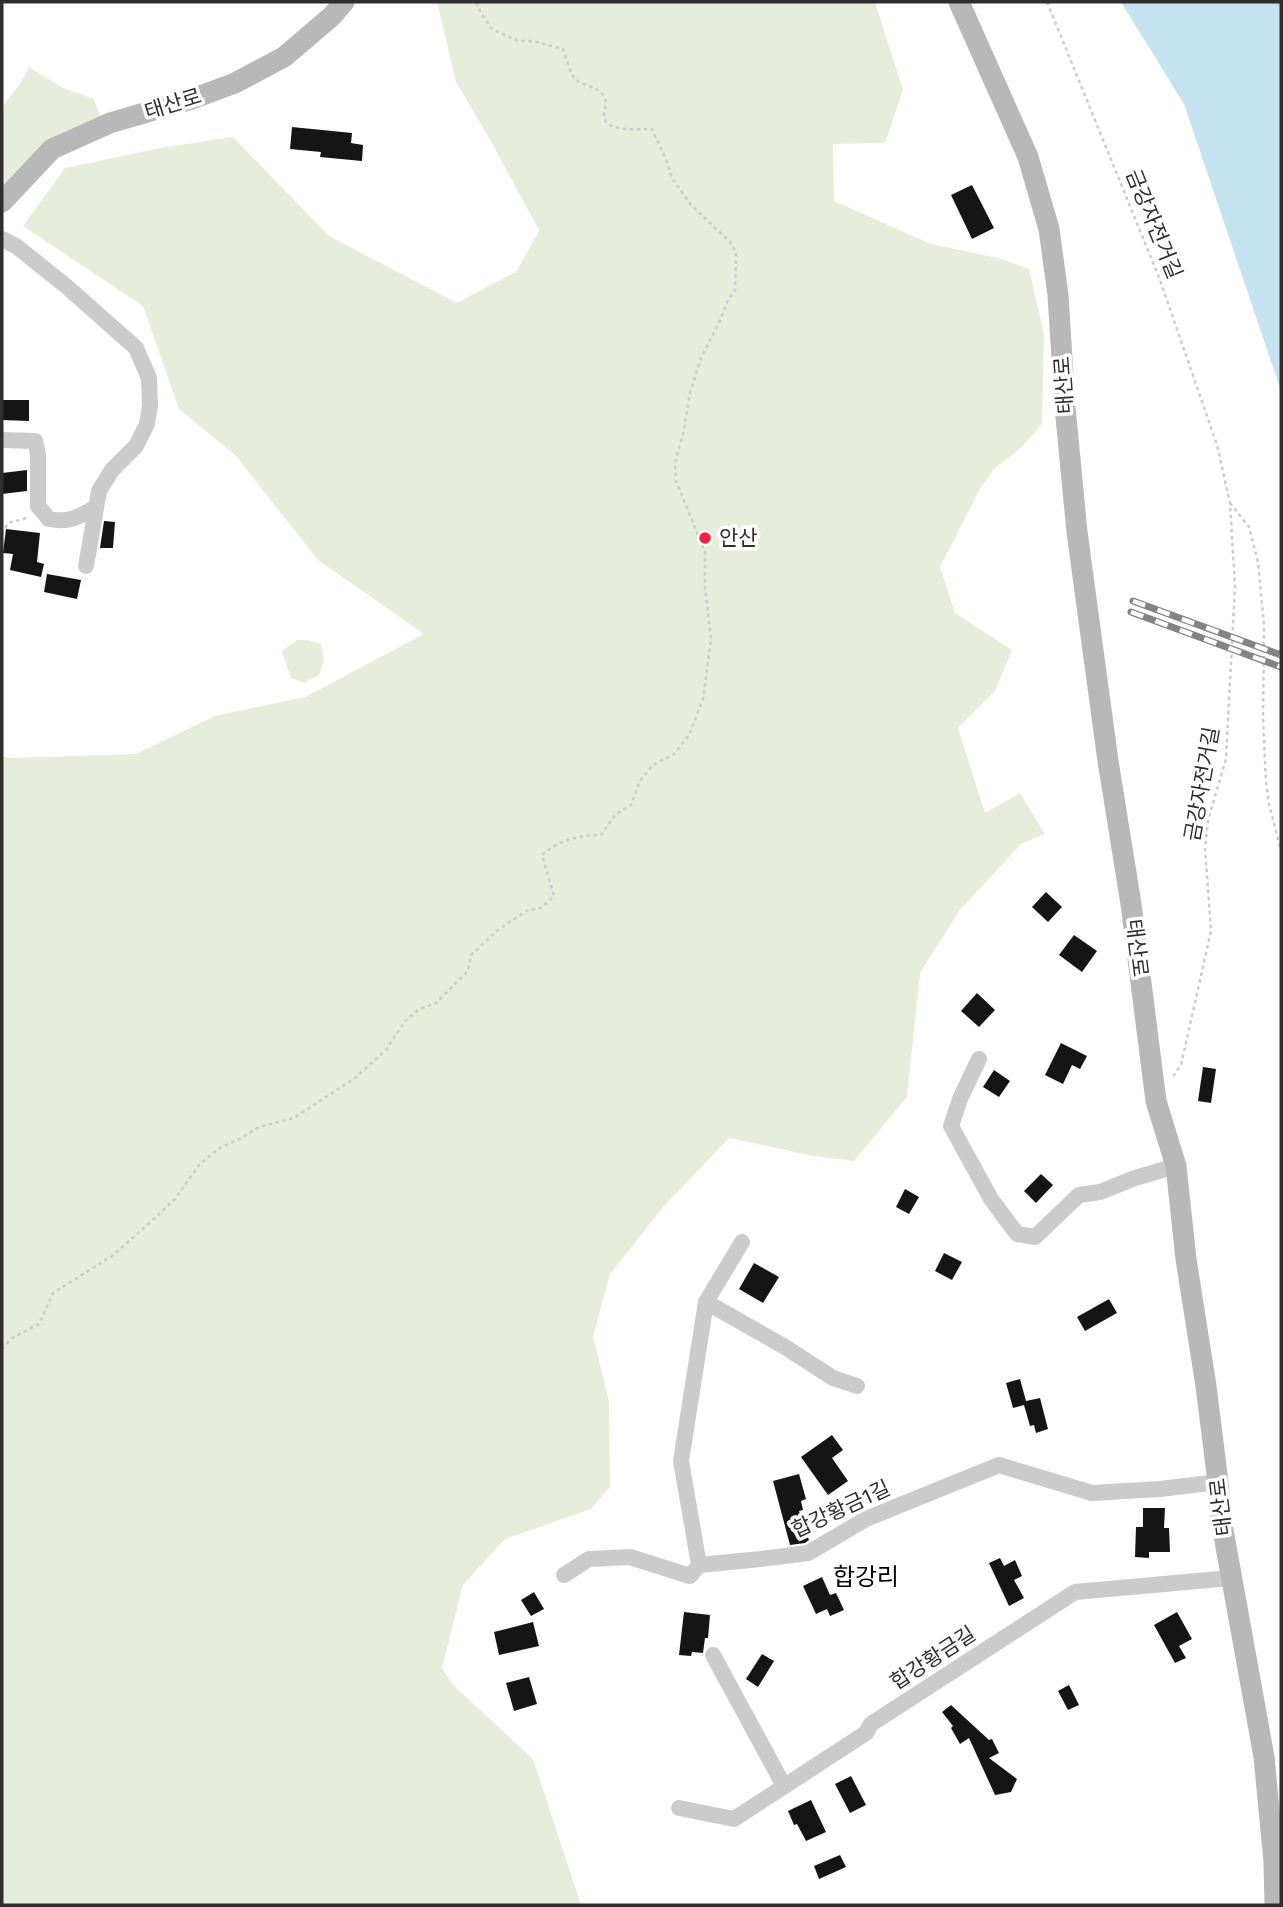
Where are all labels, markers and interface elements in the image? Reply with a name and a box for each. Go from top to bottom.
street label: 태산로 [141,83,205,125]
street label: 금강자전거길 [1120,165,1188,283]
street label: 태산로 [1049,355,1079,415]
place label: 안산 [719,525,758,551]
marker: 안산 [697,530,713,546]
street label: 금강자전거길 [1179,725,1225,843]
street label: 태산로 [1121,918,1153,978]
street label: 합강황금1길 [788,1475,894,1543]
street label: 태산로 [1205,1477,1237,1537]
district label: 합강리 [833,1563,899,1591]
street label: 합강황금길 [885,1621,981,1695]

